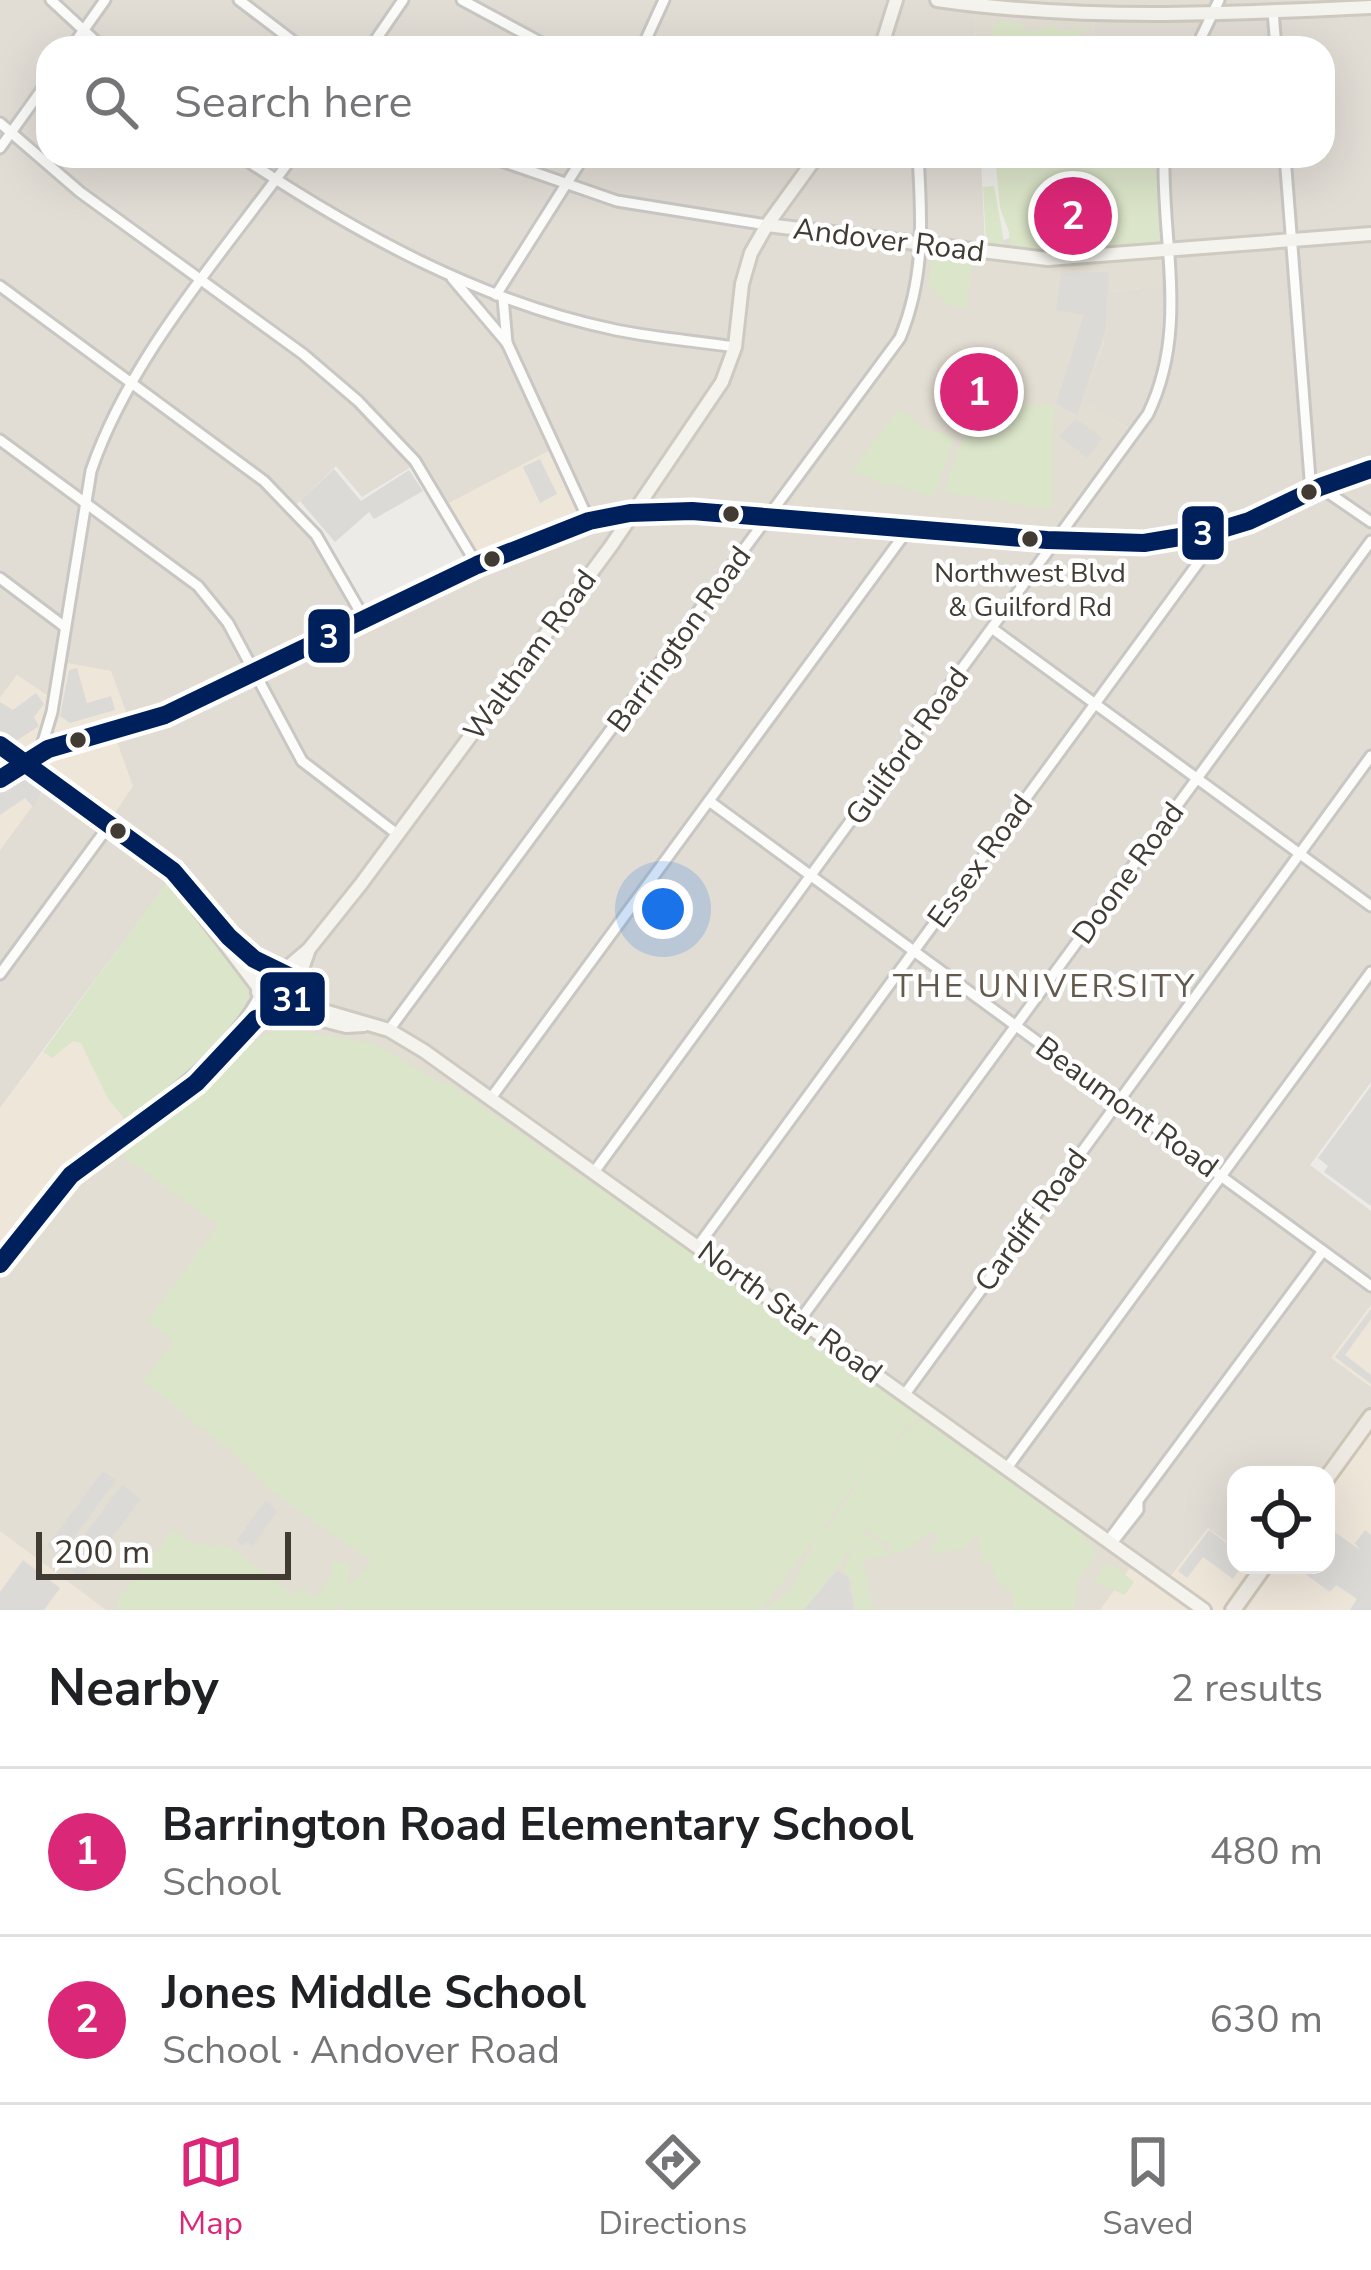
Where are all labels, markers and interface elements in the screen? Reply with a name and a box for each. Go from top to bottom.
search box [36,36,1335,168]
icon: search [78,69,144,135]
text: Search here [174,72,413,133]
pin: 2 [1034,171,1112,261]
street label: Andover Road [791,208,987,273]
pin: 1 [940,347,1018,437]
unlabelled marker [1298,481,1320,503]
unlabelled marker [720,503,742,525]
line badge: 3 [1180,504,1226,562]
text: 3 [1193,512,1213,557]
marker: Northwest Blvd & Guilford Rd [1019,528,1041,550]
street label: Barrington Road [598,538,761,741]
unlabelled marker [481,548,503,570]
place label: Northwest Blvd & Guilford Rd [934,555,1126,626]
street label: Waltham Road [454,561,606,749]
line badge: 3 [306,607,352,665]
text: 3 [319,615,339,660]
street label: Guilford Road [836,659,979,834]
unlabelled marker [67,729,89,751]
street label: Essex Road [918,786,1043,936]
street label: Doone Road [1063,794,1194,953]
unlabelled marker [107,820,129,842]
your location [633,879,693,939]
district label: THE UNIVERSITY [893,964,1197,1009]
line badge: 31 [258,970,327,1028]
text: 31 [272,978,312,1023]
street label: Beaumont Road [1027,1027,1226,1188]
street label: Cardiff Road [966,1140,1097,1300]
street label: North Star Road [689,1232,890,1393]
map controls [1227,1466,1335,1574]
button: locate [1227,1466,1335,1574]
scale bar [36,1526,291,1579]
text: 200 m [54,1530,150,1575]
text: Nearby [48,1653,219,1723]
text: 2 results [1171,1662,1323,1715]
text: Barrington Road Elementary School [162,1795,914,1856]
text: 1 [75,1825,99,1878]
text: 480 m [1209,1825,1323,1878]
text: School [162,1856,281,1909]
text: Jones Middle School [162,1963,586,2024]
text: 2 [75,1993,99,2046]
text: 630 m [1209,1993,1323,2046]
text: School · Andover Road [162,2024,560,2077]
tab: Map [178,2129,244,2246]
tab: Directions [599,2129,747,2246]
tab: Saved [1102,2129,1193,2246]

